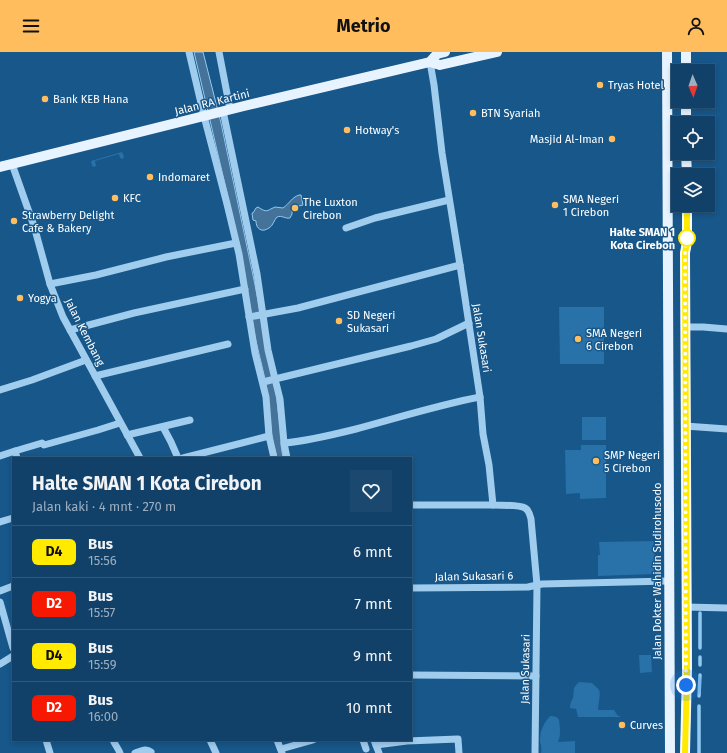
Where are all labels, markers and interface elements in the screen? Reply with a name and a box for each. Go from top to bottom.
icon: menu [20,15,42,37]
text: Metrio [337,15,390,37]
icon: person [685,15,707,37]
north arrow [671,64,715,108]
map controls [671,64,715,212]
place label: Tryas Hotel [608,79,664,92]
marker: Tryas Hotel [595,80,605,90]
street label: Jalan RA Kartini [173,87,251,118]
place label: Bank KEB Hana [53,93,129,106]
marker: Bank KEB Hana [40,94,50,104]
place label: BTN Syariah [481,107,540,120]
marker: BTN Syariah [468,108,478,118]
button: locate [671,116,715,160]
place label: Hotway's [355,124,399,137]
marker: Hotway's [342,125,352,135]
place label: Masjid Al-Iman [530,133,604,146]
marker: Masjid Al-Iman [607,134,617,144]
button: layers [671,168,715,212]
place label: Indomaret [158,171,210,184]
marker: Indomaret [145,172,155,182]
place label: KFC [123,192,141,205]
marker: KFC [110,193,120,203]
place label: SMA Negeri 1 Cirebon [563,193,619,219]
place label: The Luxton Cirebon [303,196,358,222]
marker: SMA Negeri 1 Cirebon [550,200,560,210]
marker: The Luxton Cirebon [290,203,300,213]
place label: Strawberry Delight Cafe & Bakery [22,209,115,235]
marker: Strawberry Delight Cafe & Bakery [9,216,19,226]
place label: Halte SMAN 1 Kota Cirebon [609,226,675,252]
marker: Halte SMAN 1 Kota Cirebon [678,229,696,247]
place label: Yogya [28,292,57,305]
marker: Yogya [15,293,25,303]
street label: Jalan Kembang [62,296,107,368]
street label: Jalan Sukasari [470,303,493,374]
place label: SD Negeri Sukasari [347,309,395,335]
marker: SD Negeri Sukasari [334,316,344,326]
place label: SMA Negeri 6 Cirebon [586,327,642,353]
marker: SMA Negeri 6 Cirebon [573,334,583,344]
place label: SMP Negeri 5 Cirebon [604,449,660,475]
marker: SMP Negeri 5 Cirebon [591,456,601,466]
button: heart [350,470,392,512]
text: Halte SMAN 1 Kota Cirebon [32,472,262,495]
street label: Jalan Dokter Wahidin Sudirohusodo [651,483,664,660]
text: Jalan kaki · 4 mnt · 270 m [32,499,176,514]
text: Bus [88,535,113,553]
text: D4 [45,543,63,560]
text: 6 mnt [353,543,392,561]
text: 15:56 [88,553,117,568]
street label: Jalan Sukasari 6 [435,569,514,584]
text: Bus [88,587,113,605]
text: D2 [46,595,62,612]
text: 7 mnt [354,595,392,613]
text: 15:57 [88,605,115,620]
street label: Jalan Sukasari [518,634,533,704]
text: Bus [88,639,113,657]
text: D4 [45,647,63,664]
text: 9 mnt [353,647,392,665]
text: 15:59 [88,657,116,672]
your location [676,675,696,695]
text: Bus [88,691,113,709]
text: D2 [46,699,62,716]
text: 10 mnt [346,699,392,717]
text: 16:00 [88,709,118,724]
place label: Curves [630,719,663,732]
marker: Curves [617,720,627,730]

